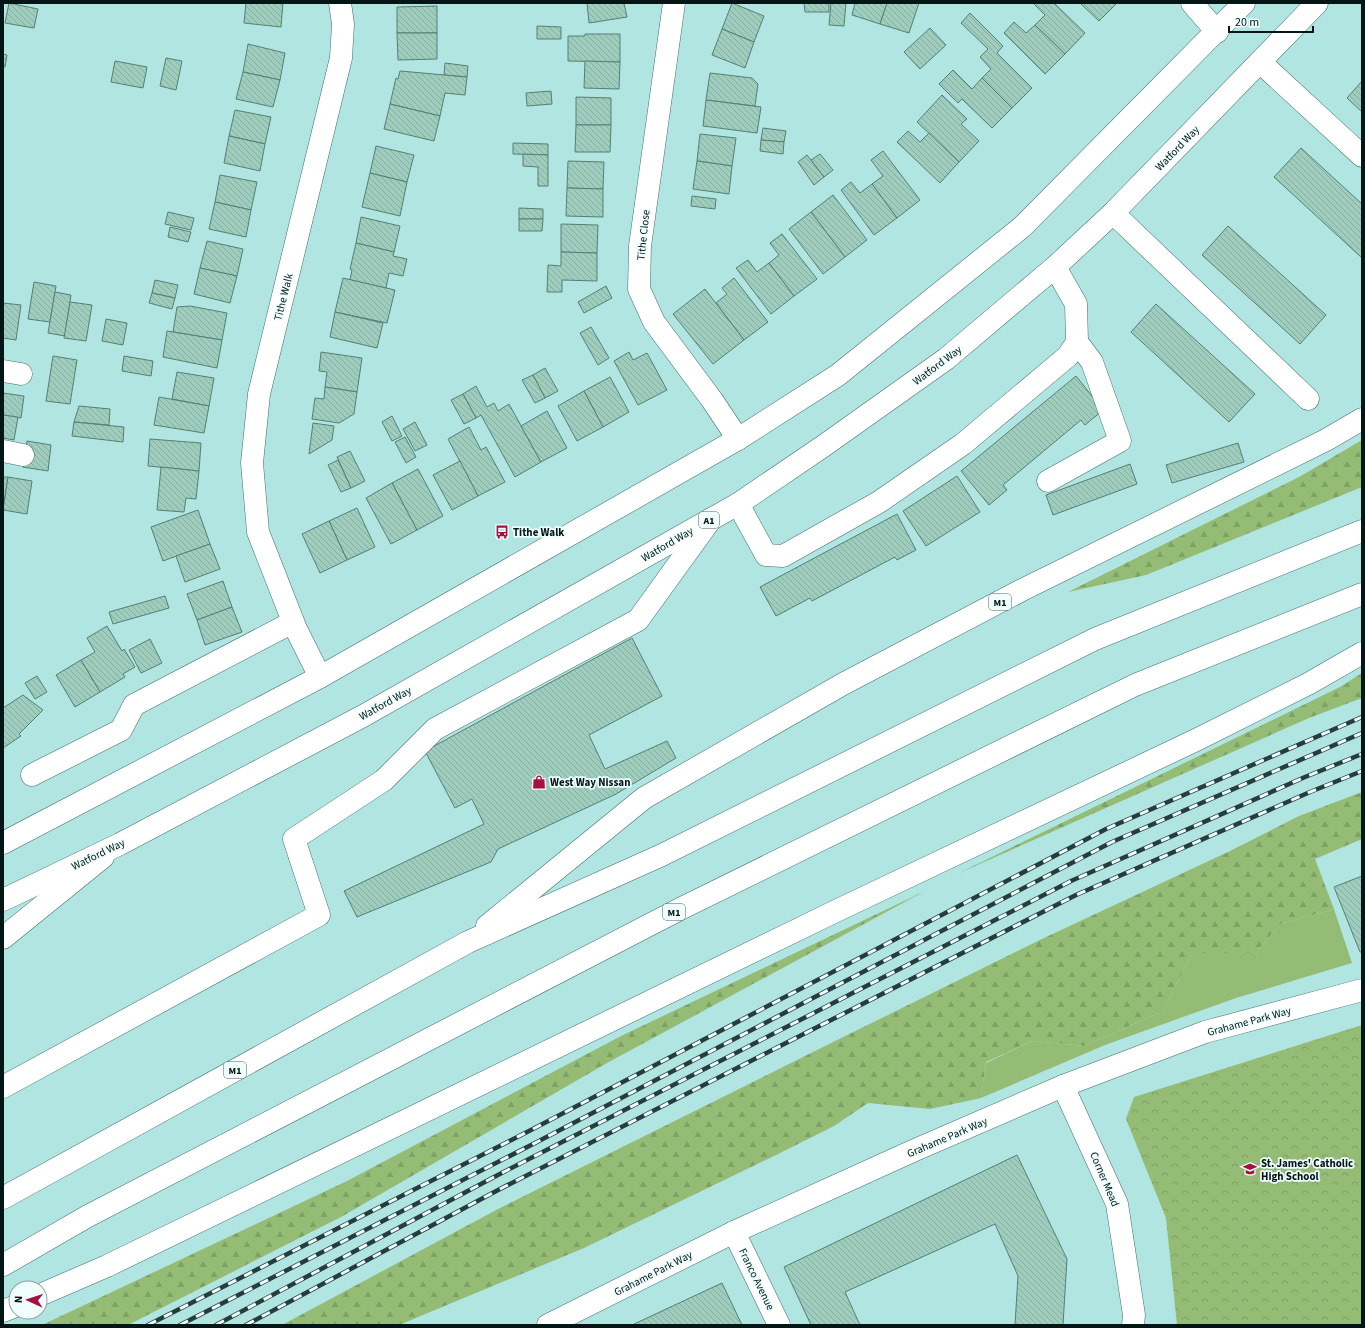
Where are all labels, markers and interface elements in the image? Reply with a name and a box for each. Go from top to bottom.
scale bar [1229,8,1313,34]
text: 20 m [1235,14,1259,31]
street label: Watford Way [1152,122,1203,174]
street label: Tithe Close [633,208,654,261]
street label: Tithe Walk [270,271,297,322]
street label: Watford Way [910,342,965,389]
road number: A1 [699,512,719,528]
bus stop icon: Tithe Walk [494,524,510,540]
street label: Watford Way [639,524,696,565]
place label: Tithe Walk [513,525,564,540]
road number: M1 [989,594,1011,610]
street label: Watford Way [356,683,414,724]
shop icon: West Way Nissan [531,774,547,790]
place label: West Way Nissan [550,775,630,790]
street label: Watford Way [69,835,127,874]
road number: M1 [663,904,685,920]
street label: Grahame Park Way [1206,1003,1293,1040]
road number: M1 [224,1062,246,1078]
street label: Grahame Park Way [905,1114,990,1161]
street label: Corner Mead [1086,1149,1123,1209]
place label: St. James' Catholic High School [1261,1156,1353,1184]
school or university icon: St. James' Catholic High School [1242,1161,1258,1177]
street label: Franco Avenue [735,1246,778,1313]
street label: Grahame Park Way [611,1247,695,1300]
north arrow [8,1280,48,1320]
text: N [11,1295,26,1304]

